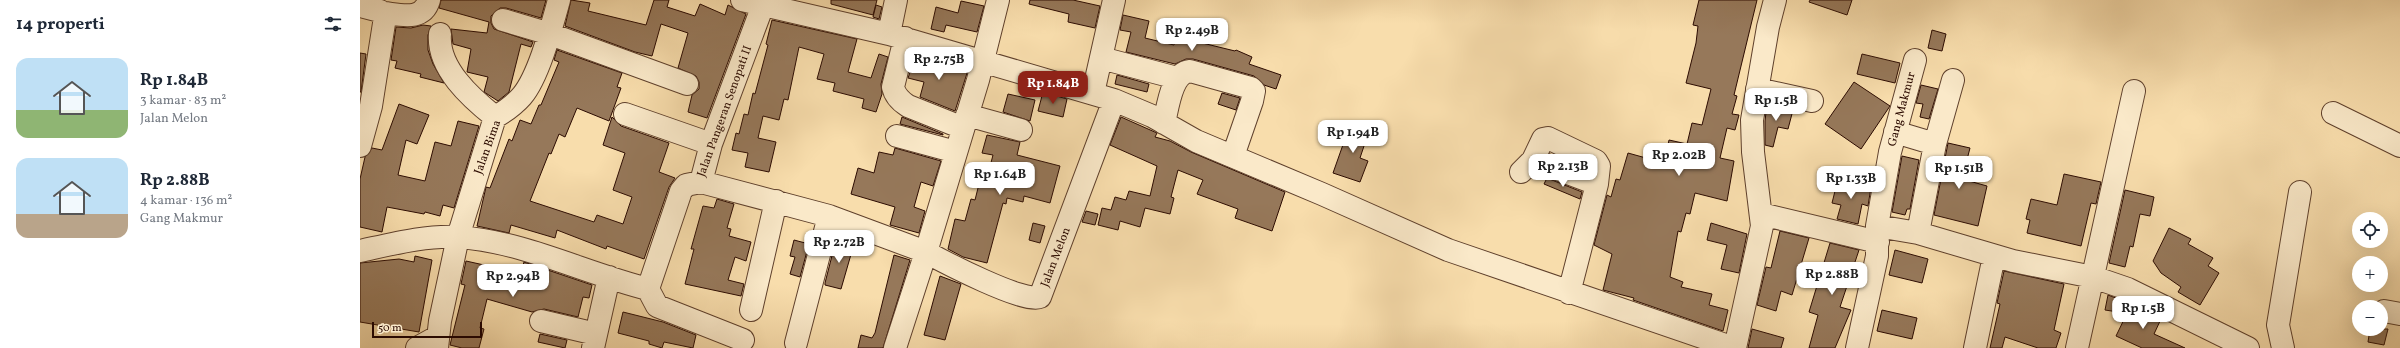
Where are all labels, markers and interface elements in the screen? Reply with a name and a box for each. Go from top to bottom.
text: 14 properti [16,13,105,36]
icon: filters [322,13,344,35]
pin: Rp 2.49B [1151,18,1233,52]
text: Rp 2.49B [1165,22,1219,40]
street label: Jalan Pangeran Senopati II [694,43,756,179]
pin: Rp 2.75B [898,47,980,81]
text: Rp 2.75B [913,51,965,69]
text: Rp 1.84B [140,69,208,92]
street label: Gang Makmur [1884,70,1920,148]
pin: Rp 1.84B [1012,71,1094,105]
icon: home [48,74,96,122]
text: Rp 1.84B [1027,75,1079,93]
pin: Rp 1.5B [1739,88,1813,122]
text: 3 kamar · 83 m² [140,92,226,110]
text: Rp 1.5B [1754,92,1798,110]
text: Jalan Melon [140,110,208,128]
street label: Jalan Bima [471,118,505,177]
pin: Rp 1.94B [1312,120,1394,154]
text: Rp 1.94B [1327,124,1379,142]
pin: Rp 2.02B [1638,143,1720,177]
text: Rp 2.02B [1652,147,1706,165]
pin: Rp 2.13B [1522,154,1604,188]
pin: Rp 1.51B [1918,156,2000,190]
text: Rp 2.13B [1538,158,1588,176]
text: Rp 1.51B [1935,160,1983,178]
pin: Rp 1.64B [959,162,1041,196]
text: Rp 1.64B [974,166,1026,184]
pin: Rp 1.33B [1810,166,1892,200]
text: Rp 2.88B [140,169,210,192]
text: Rp 1.33B [1826,170,1876,188]
icon: home [48,174,96,222]
text: 4 kamar · 136 m² [140,192,232,210]
text: Gang Makmur [140,210,223,228]
map controls [2352,212,2388,336]
button: locate [2352,212,2388,248]
street label: Jalan Melon [1037,225,1075,290]
pin: Rp 2.72B [798,230,880,264]
text: Rp 2.72B [813,234,865,252]
button: + [2352,256,2388,292]
pin: Rp 2.88B [1791,262,1873,296]
pin: Rp 2.94B [472,264,554,298]
text: Rp 2.88B [1805,266,1859,284]
text: Rp 2.94B [486,268,540,286]
pin: Rp 1.5B [2106,296,2180,330]
text: Rp 1.5B [2121,300,2165,318]
button: − [2352,300,2388,336]
scale bar [372,320,482,339]
text: 50 m [378,321,402,336]

